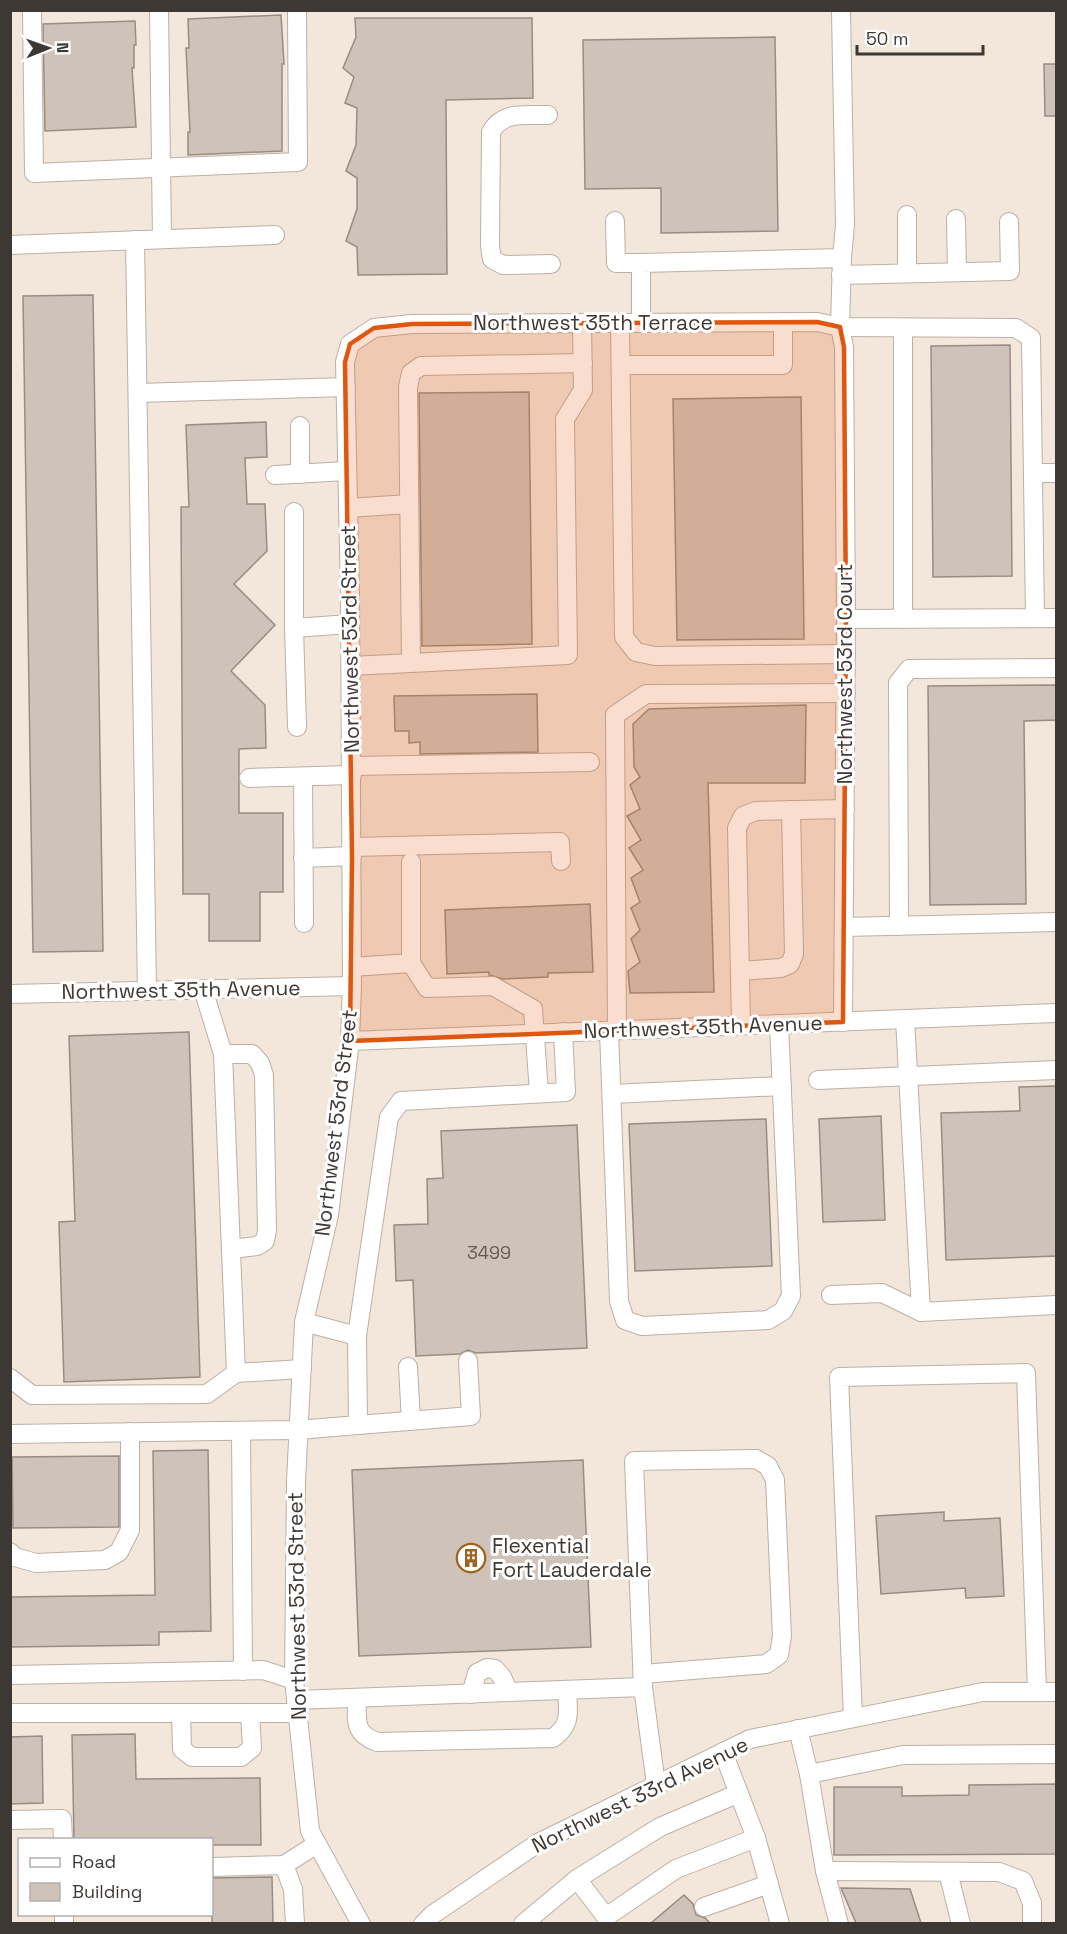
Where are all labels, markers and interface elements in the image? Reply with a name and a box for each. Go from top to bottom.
north arrow [18,18,78,78]
scale bar [857,18,983,56]
text: 50 m [866,27,908,50]
text: N [52,42,73,53]
street label: Northwest 35th Terrace [473,309,713,336]
street label: Northwest 53rd Street [334,525,365,753]
street label: Northwest 53rd Court [831,564,858,784]
street label: Northwest 35th Avenue [61,974,301,1005]
street label: Northwest 53rd Street [308,1008,363,1238]
street label: Northwest 35th Avenue [583,1009,823,1044]
house number: 3499 [467,1241,511,1264]
street label: Northwest 53rd Street [281,1492,312,1720]
place label: Flexential Fort Lauderdale [492,1532,652,1583]
building icon: Flexential Fort Lauderdale [455,1542,487,1574]
street label: Northwest 33rd Avenue [527,1730,753,1859]
legend [18,1838,213,1916]
text: Road [72,1850,116,1873]
text: Building [72,1880,142,1903]

